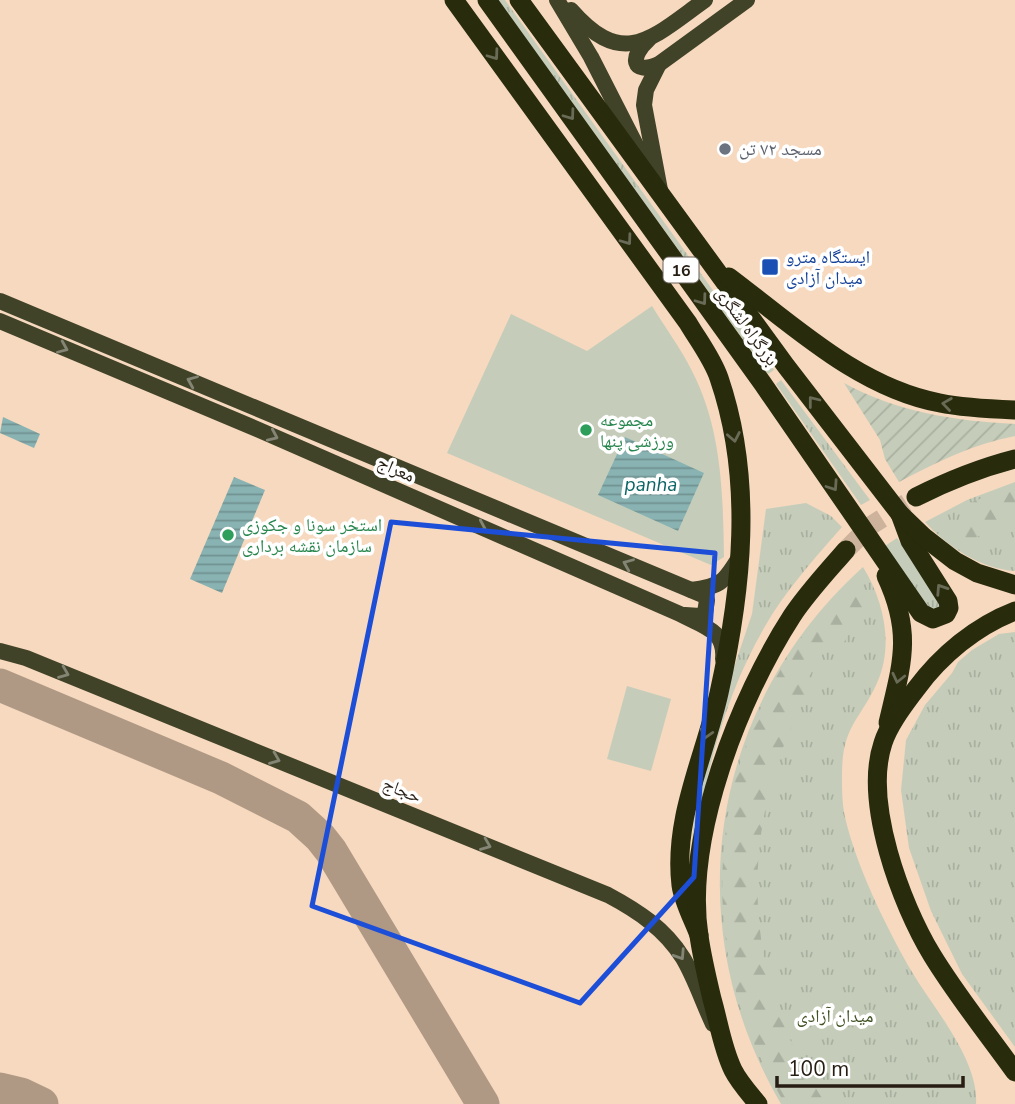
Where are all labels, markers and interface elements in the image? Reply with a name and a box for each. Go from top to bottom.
one-way arrow [486,47,498,60]
one-way arrow [561,107,574,120]
place label: مسجد ۷۲ تن [739,137,822,161]
marker: مسجد ۷۲ تن [717,141,733,157]
one-way arrow [619,232,631,245]
place label: ایستگاه مترو میدان آزادی [786,245,870,290]
marker: ایستگاه مترو میدان آزادی [760,257,780,277]
road number: 16 [664,258,698,282]
street label: بزرگراه لشگری [710,281,784,371]
one-way arrow [694,292,707,305]
one-way arrow [56,340,68,354]
one-way arrow [187,375,200,389]
one-way arrow [809,397,822,409]
one-way arrow [941,397,953,412]
place label: مجموعه ورزشی پنها [600,408,674,453]
marker: مجموعه ورزشی پنها [578,422,594,438]
one-way arrow [265,428,278,442]
one-way arrow [725,431,740,443]
street label: معراج [373,450,419,488]
water label: panha [625,472,677,498]
one-way arrow [824,479,837,492]
place label: استخر سونا و جکوزی سازمان نقشه برداری [242,513,382,558]
one-way arrow [474,519,486,533]
marker: استخر سونا و جکوزی سازمان نقشه برداری [220,527,236,543]
one-way arrow [623,558,635,572]
one-way arrow [936,584,949,597]
one-way arrow [58,665,70,679]
one-way arrow [892,672,907,684]
one-way arrow [700,728,715,740]
one-way arrow [268,751,280,765]
street label: حجاج [379,771,425,809]
one-way arrow [479,837,491,851]
one-way arrow [671,948,684,961]
park label: میدان آزادی [797,1004,873,1028]
scale bar [777,1044,962,1088]
text: 100 m [788,1055,849,1083]

